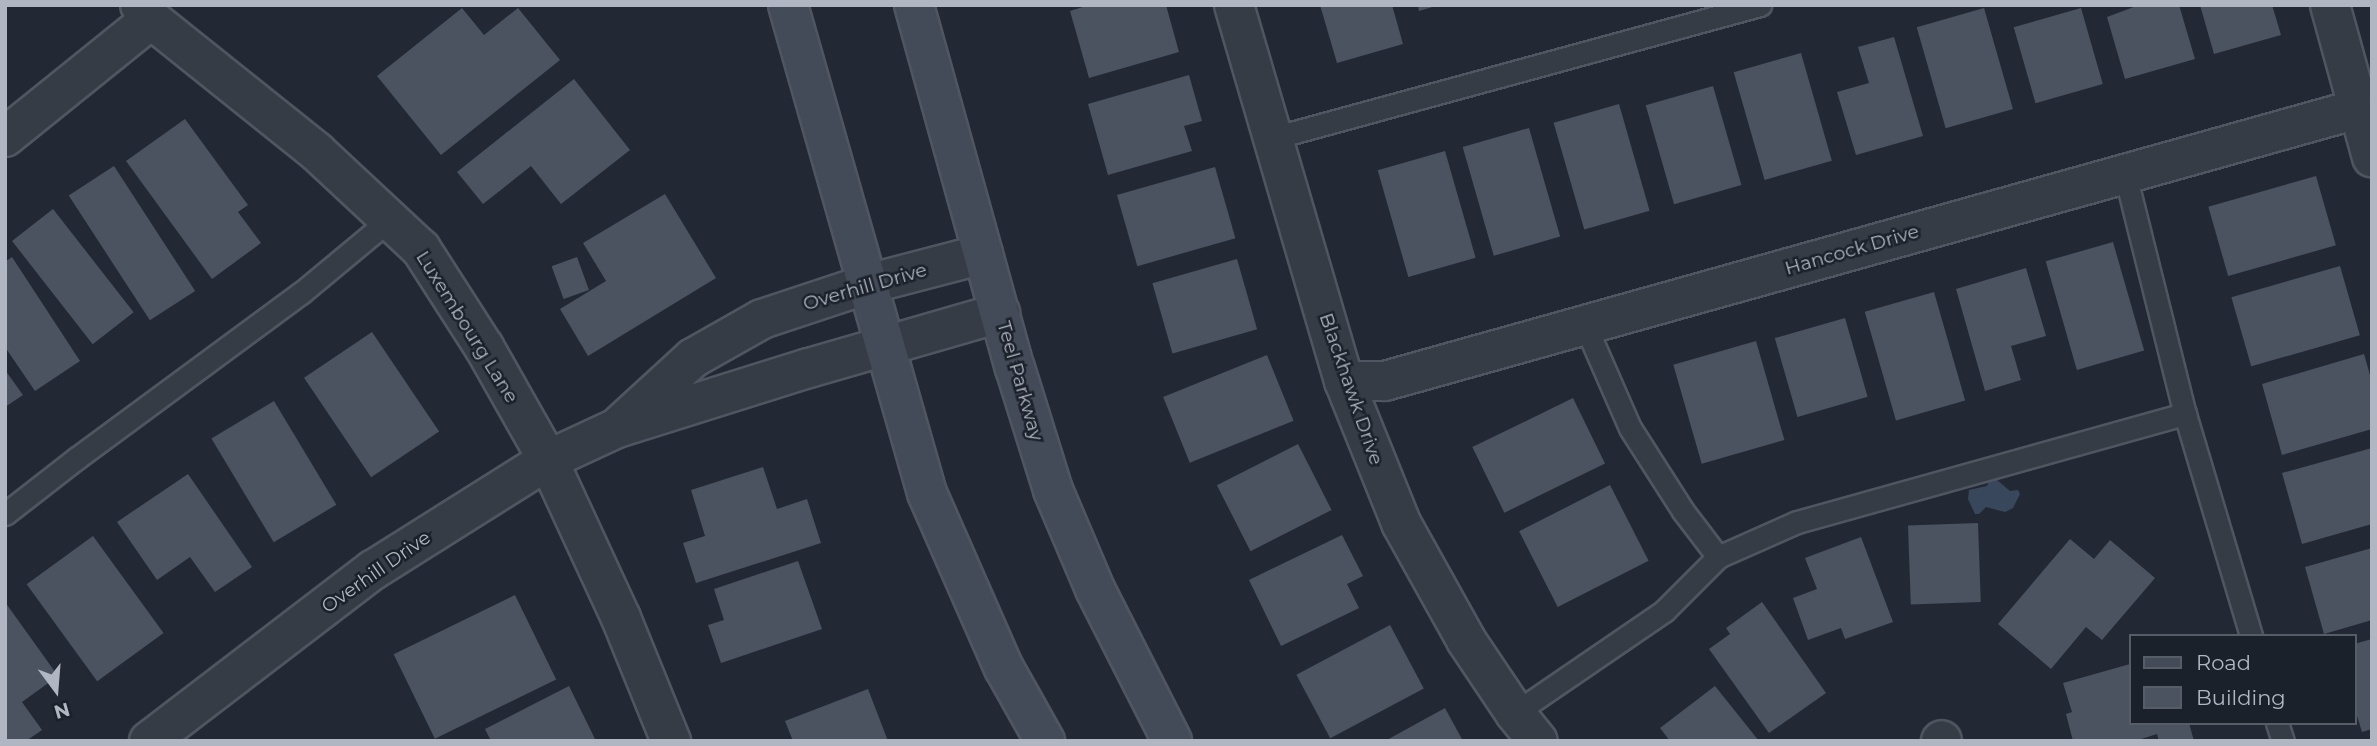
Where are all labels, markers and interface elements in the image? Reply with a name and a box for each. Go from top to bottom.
street label: Hancock Drive [1782,220,1922,280]
street label: Luxembourg Lane [411,247,523,407]
street label: Overhill Drive [800,258,930,316]
street label: Blackhawk Drive [1314,310,1388,468]
street label: Teel Parkway [992,319,1048,443]
street label: Overhill Drive [317,526,435,618]
legend [2128,634,2356,725]
text: Road [2196,650,2251,675]
north arrow [21,655,91,725]
text: Building [2196,685,2286,710]
text: N [51,697,72,724]

